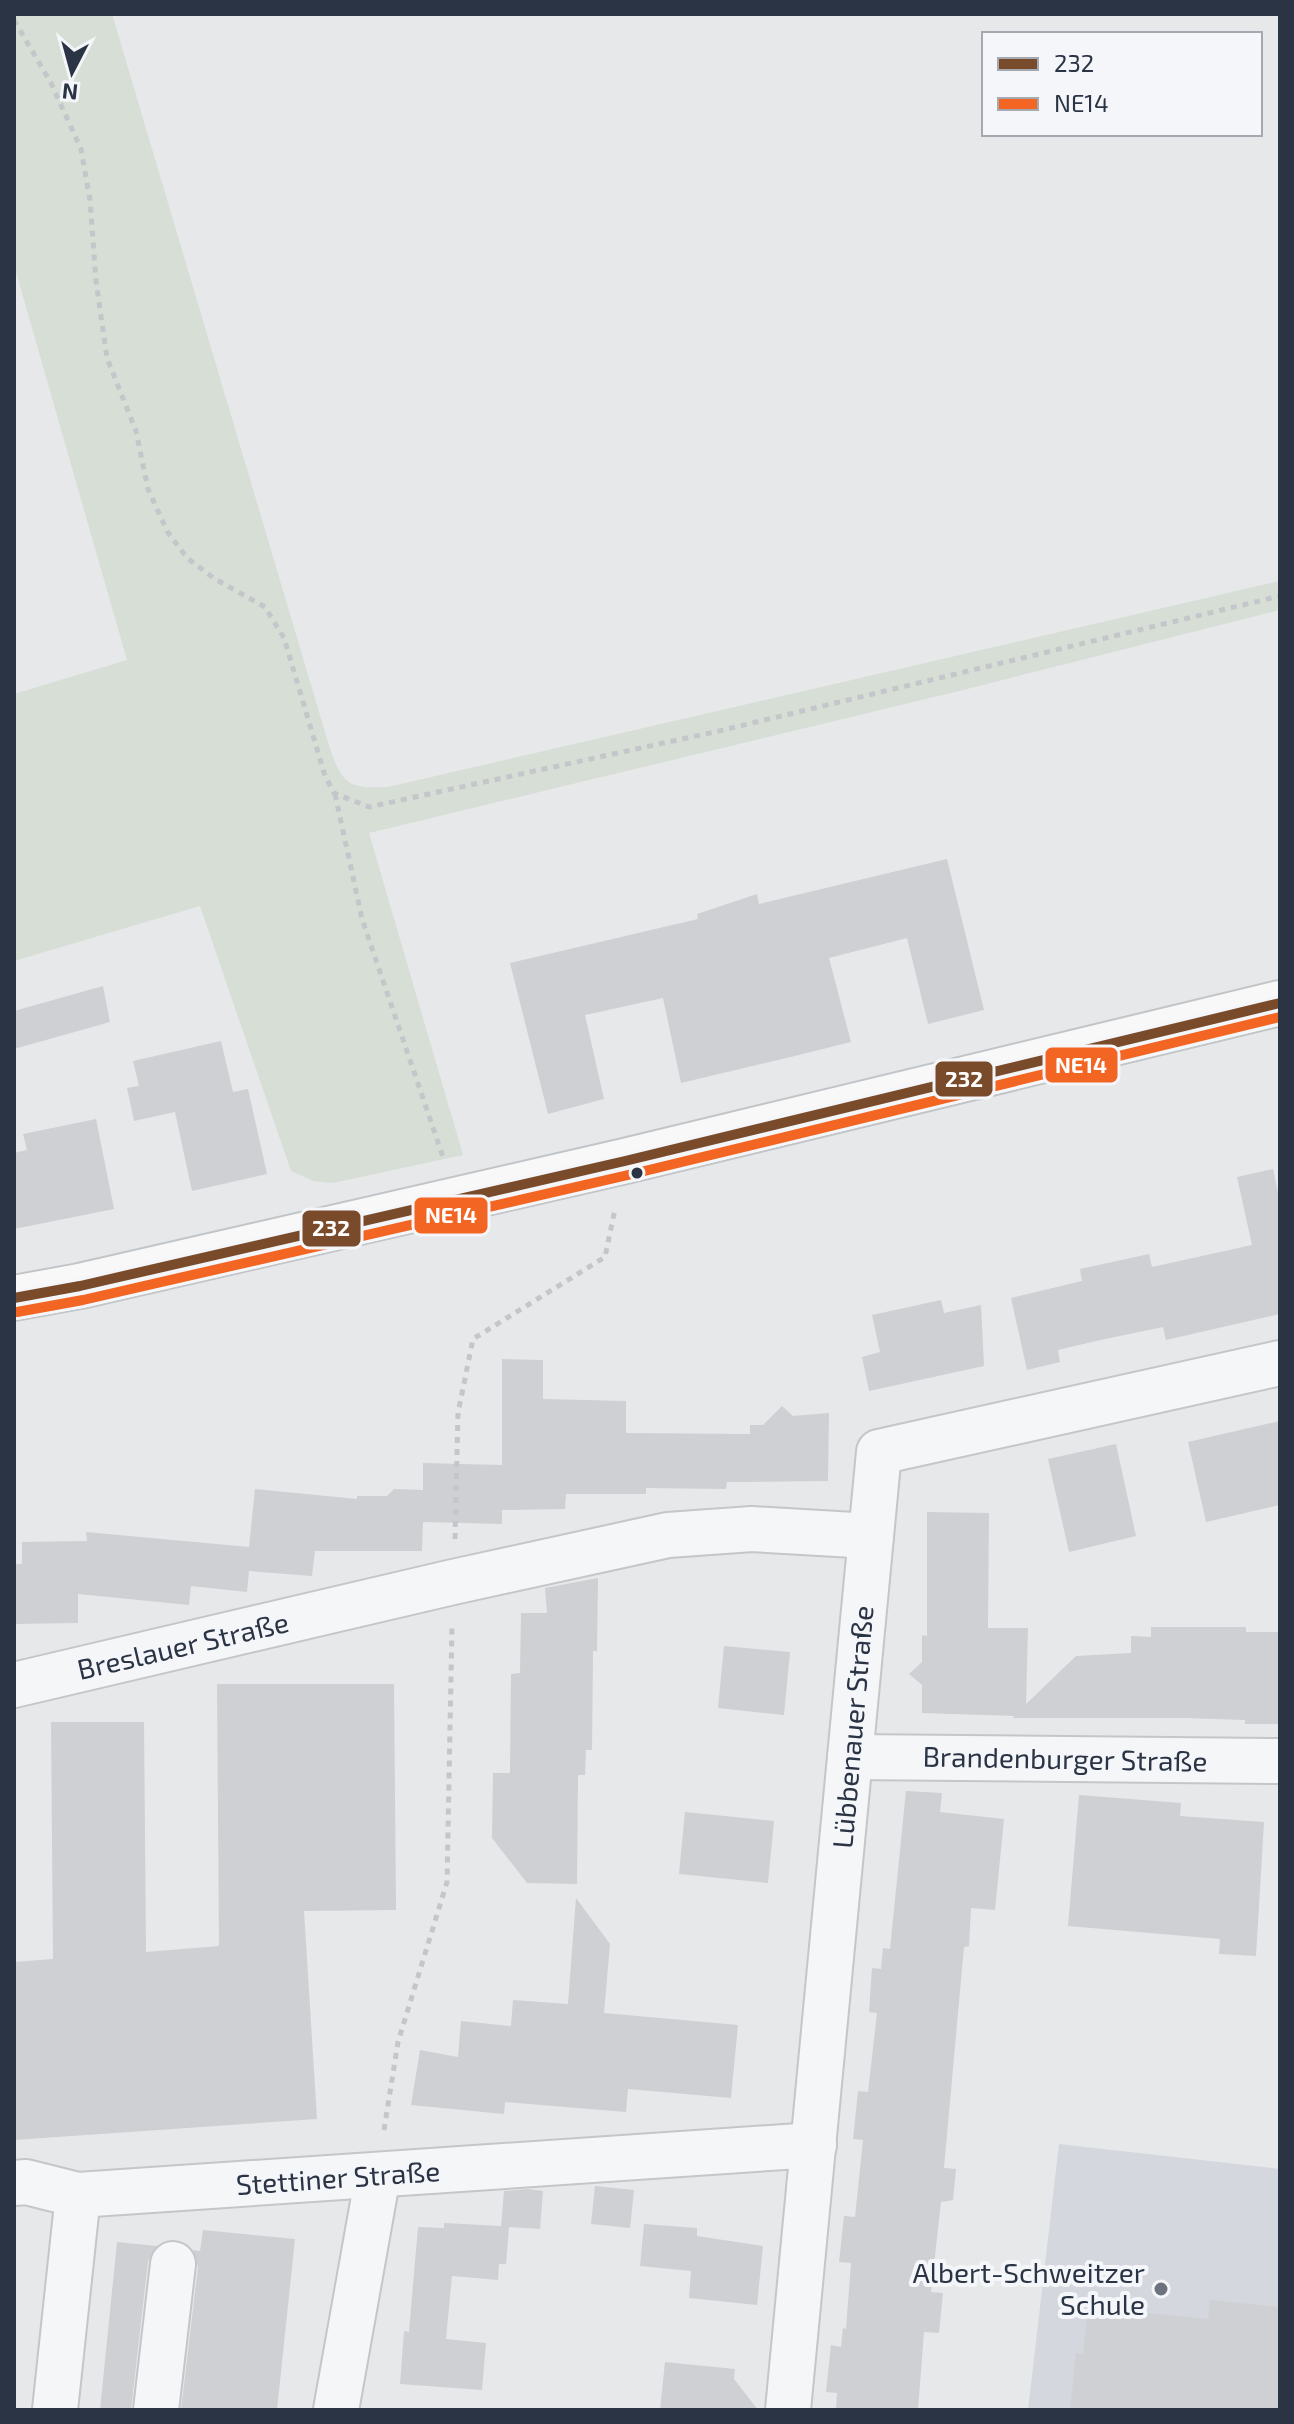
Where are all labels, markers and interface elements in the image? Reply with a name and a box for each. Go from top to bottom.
north arrow [32,32,112,112]
legend [982,32,1262,136]
text: 232 [1054,48,1094,77]
text: N [61,79,79,107]
text: NE14 [1054,88,1109,117]
line badge: NE14 [1044,1046,1119,1084]
text: NE14 [1055,1051,1107,1077]
line badge: 232 [934,1060,994,1098]
text: 232 [945,1065,983,1091]
unlabelled marker [629,1165,645,1181]
line badge: NE14 [413,1196,489,1235]
text: NE14 [425,1201,477,1227]
line badge: 232 [301,1209,362,1248]
text: 232 [312,1214,350,1240]
street label: Breslauer Straße [74,1604,292,1686]
street label: Lübbenauer Straße [824,1604,880,1850]
street label: Brandenburger Straße [922,1739,1208,1777]
street label: Stettiner Straße [235,2153,441,2201]
place label: Albert-Schweitzer Schule [912,2255,1145,2321]
marker: Albert-Schweitzer Schule [1152,2280,1170,2298]

